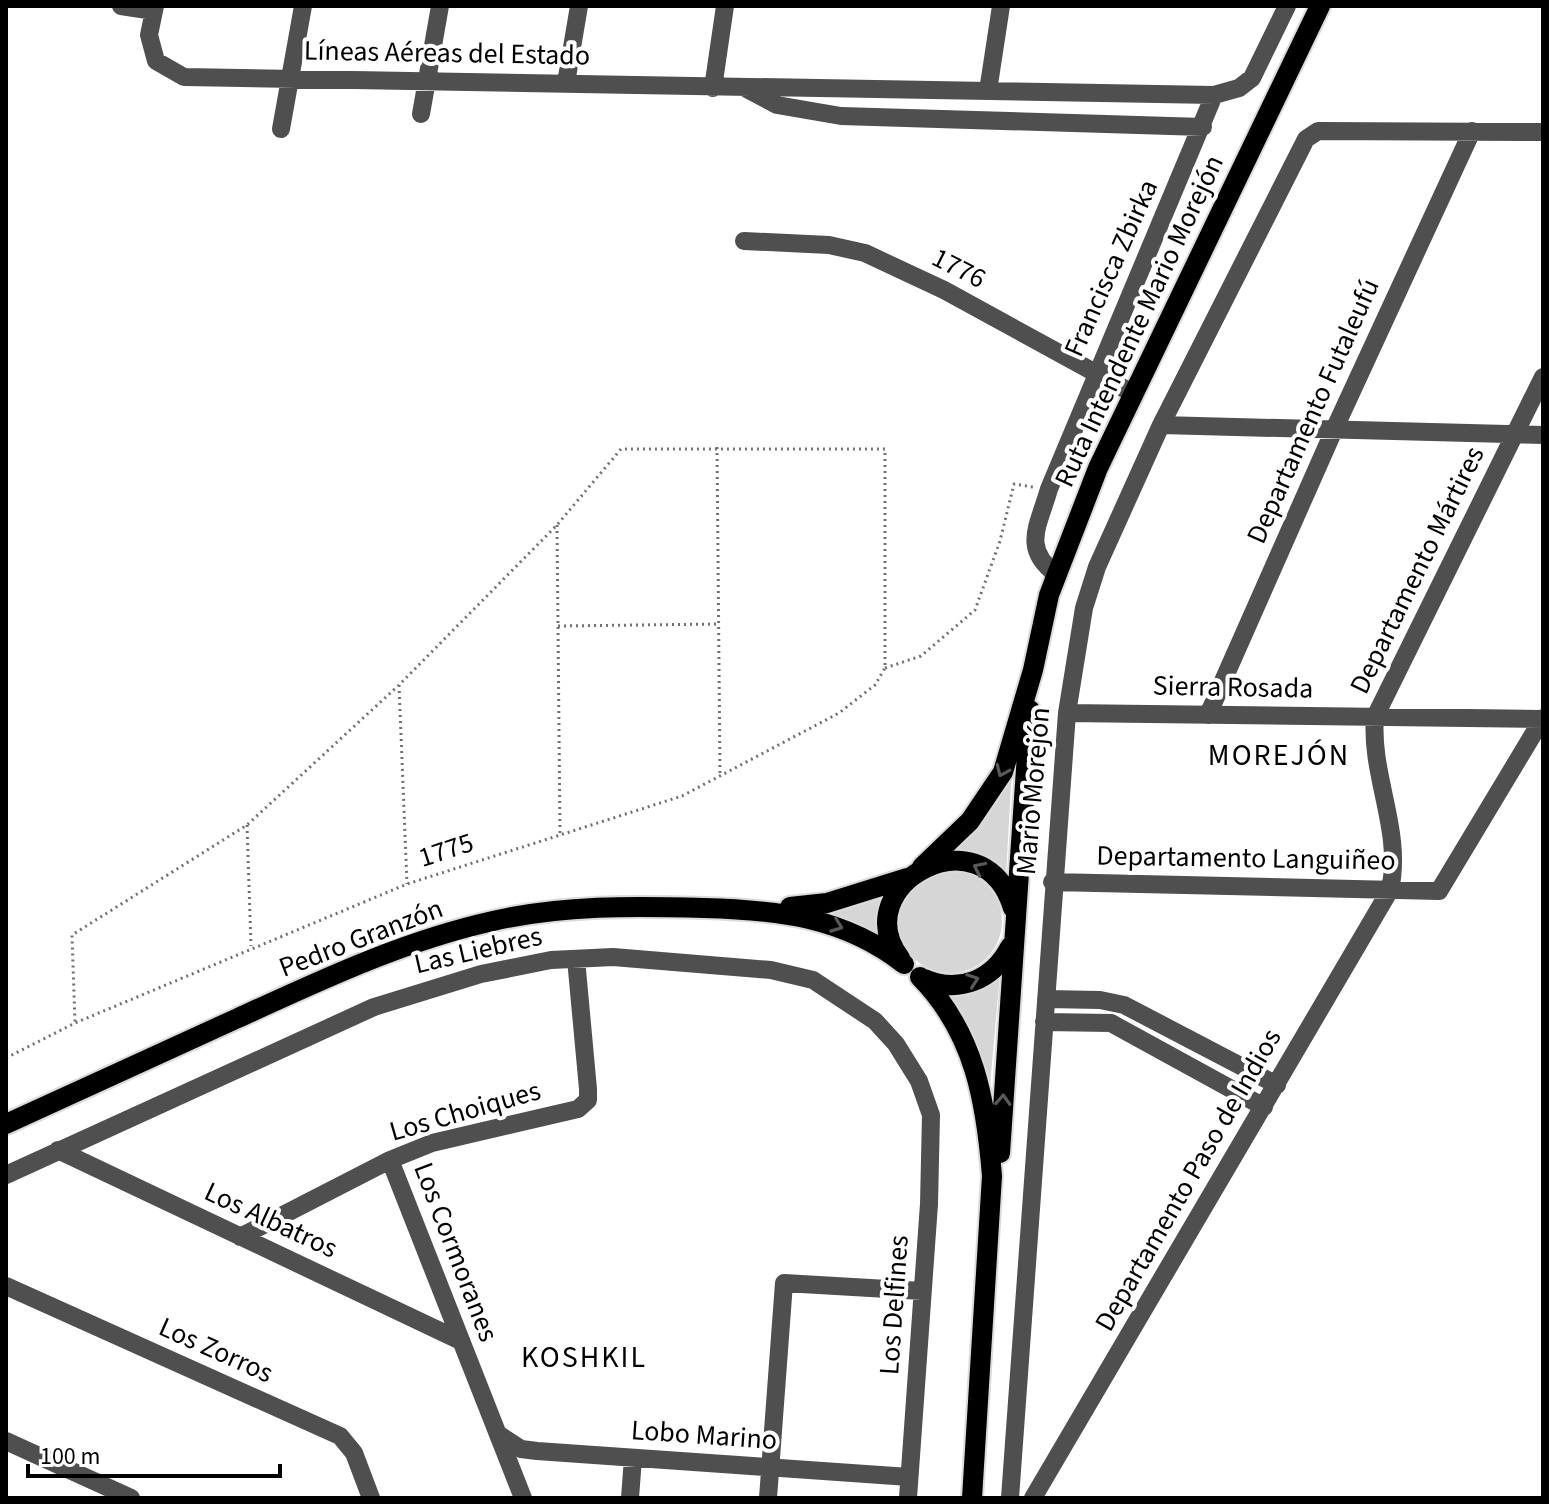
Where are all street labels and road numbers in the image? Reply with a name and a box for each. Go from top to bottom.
street label: Líneas Aéreas del Estado [304,31,590,75]
street label: Ruta Intendente Mario Morejón [1044,148,1234,494]
street label: Francisca Zbirka [1054,173,1168,363]
street label: 1776 [925,238,993,298]
street label: Departamento Futaleufú [1236,272,1390,550]
street label: Departamento Mártires [1340,439,1494,701]
street label: Sierra Rosada [1152,666,1314,708]
street label: Mario Morejón [1006,706,1060,876]
street label: 1775 [413,822,479,878]
street label: Departamento Languiñeo [1096,835,1396,881]
street label: Pedro Granzón [273,888,449,988]
street label: Las Liebres [410,916,546,984]
street label: Departamento Paso de Indios [1085,1021,1291,1339]
street label: Los Choiques [385,1070,545,1152]
street label: Los Cormoranes [403,1157,509,1347]
street label: Los Albatros [198,1172,344,1268]
street label: Los Delfines [869,1234,919,1376]
street label: Los Zorros [152,1307,280,1393]
street label: Lobo Marino [630,1410,778,1460]

